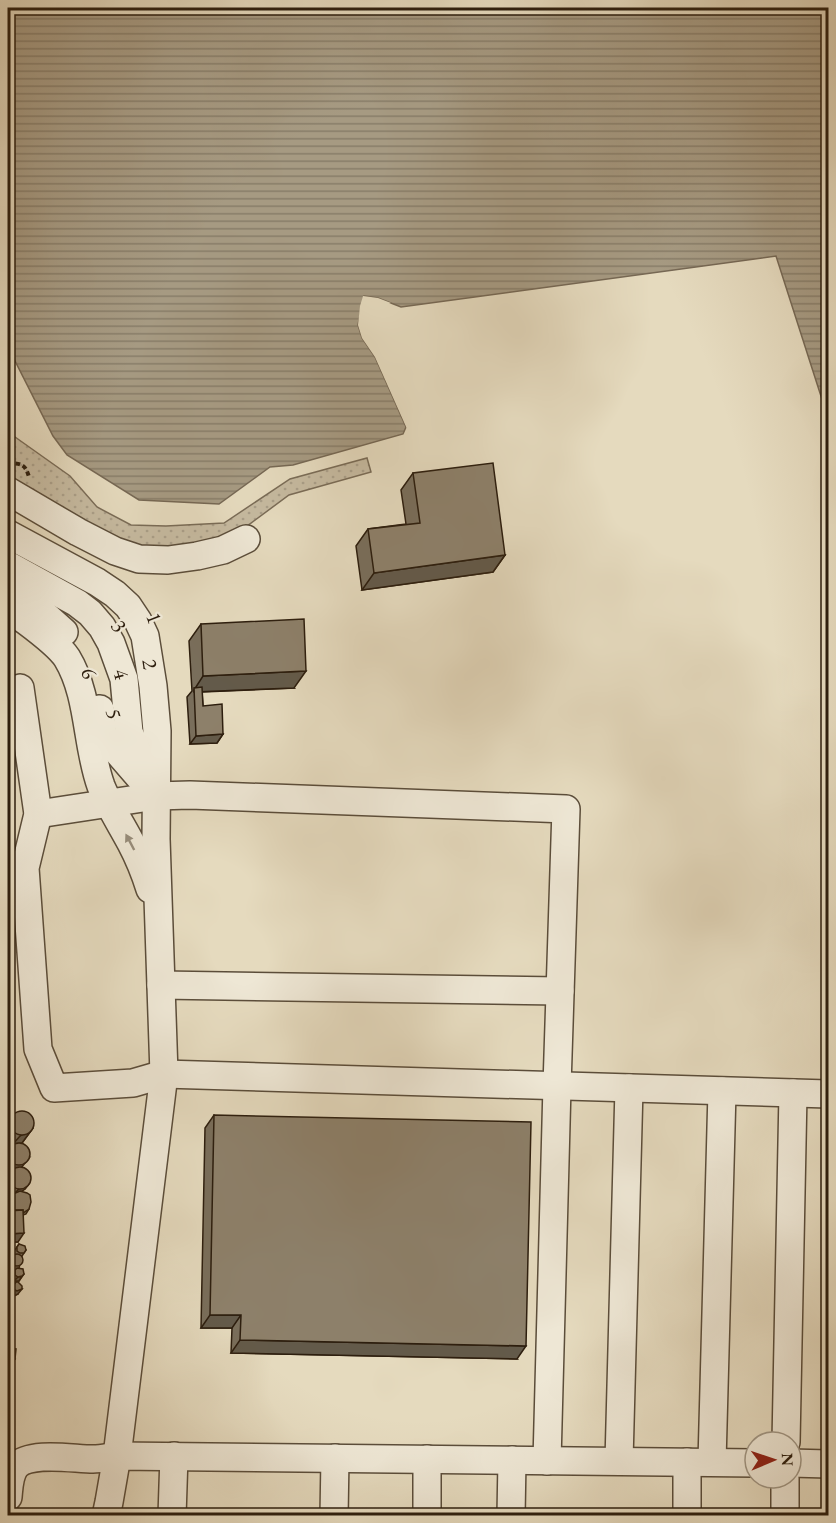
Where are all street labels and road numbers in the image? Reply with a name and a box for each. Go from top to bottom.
street label: 1 [140,608,169,627]
street label: 3 [105,615,134,637]
street label: 2 [136,657,165,671]
street label: 6 [75,663,104,683]
street label: 4 [107,666,136,683]
street label: 5 [100,707,129,721]

